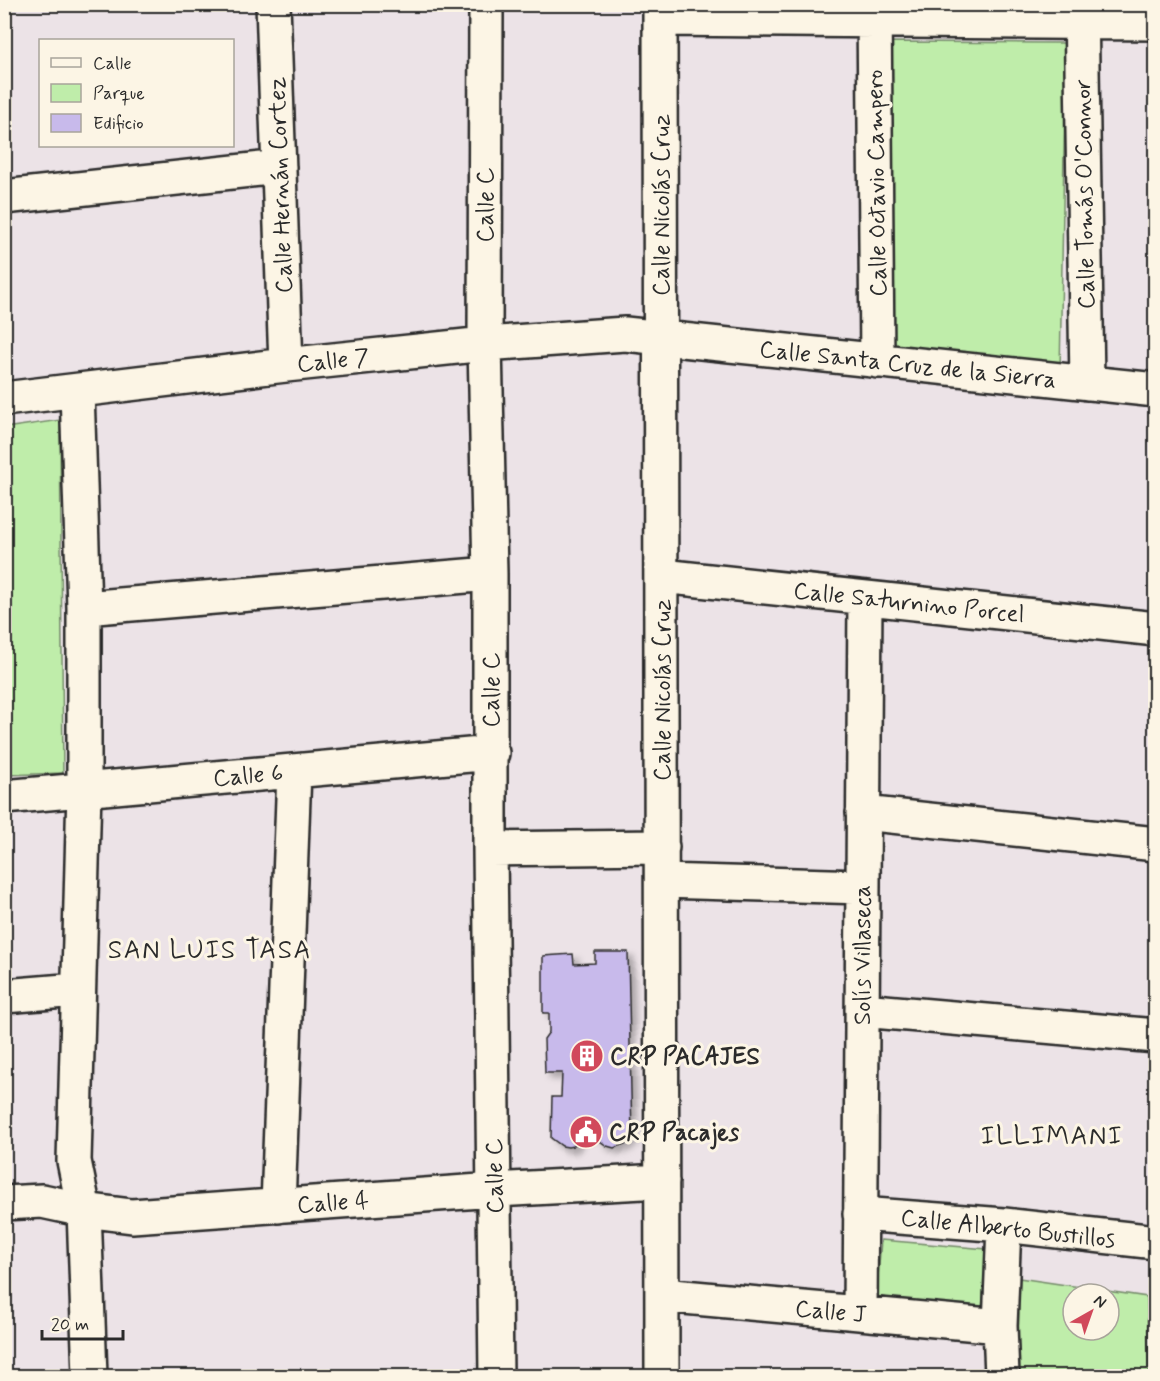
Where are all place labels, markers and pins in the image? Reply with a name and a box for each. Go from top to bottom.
building icon: CRP PACAJES [569,1038,605,1074]
place label: CRP PACAJES [610,1042,760,1073]
public building icon: CRP Pacajes [568,1114,604,1150]
place label: CRP Pacajes [609,1118,739,1150]

